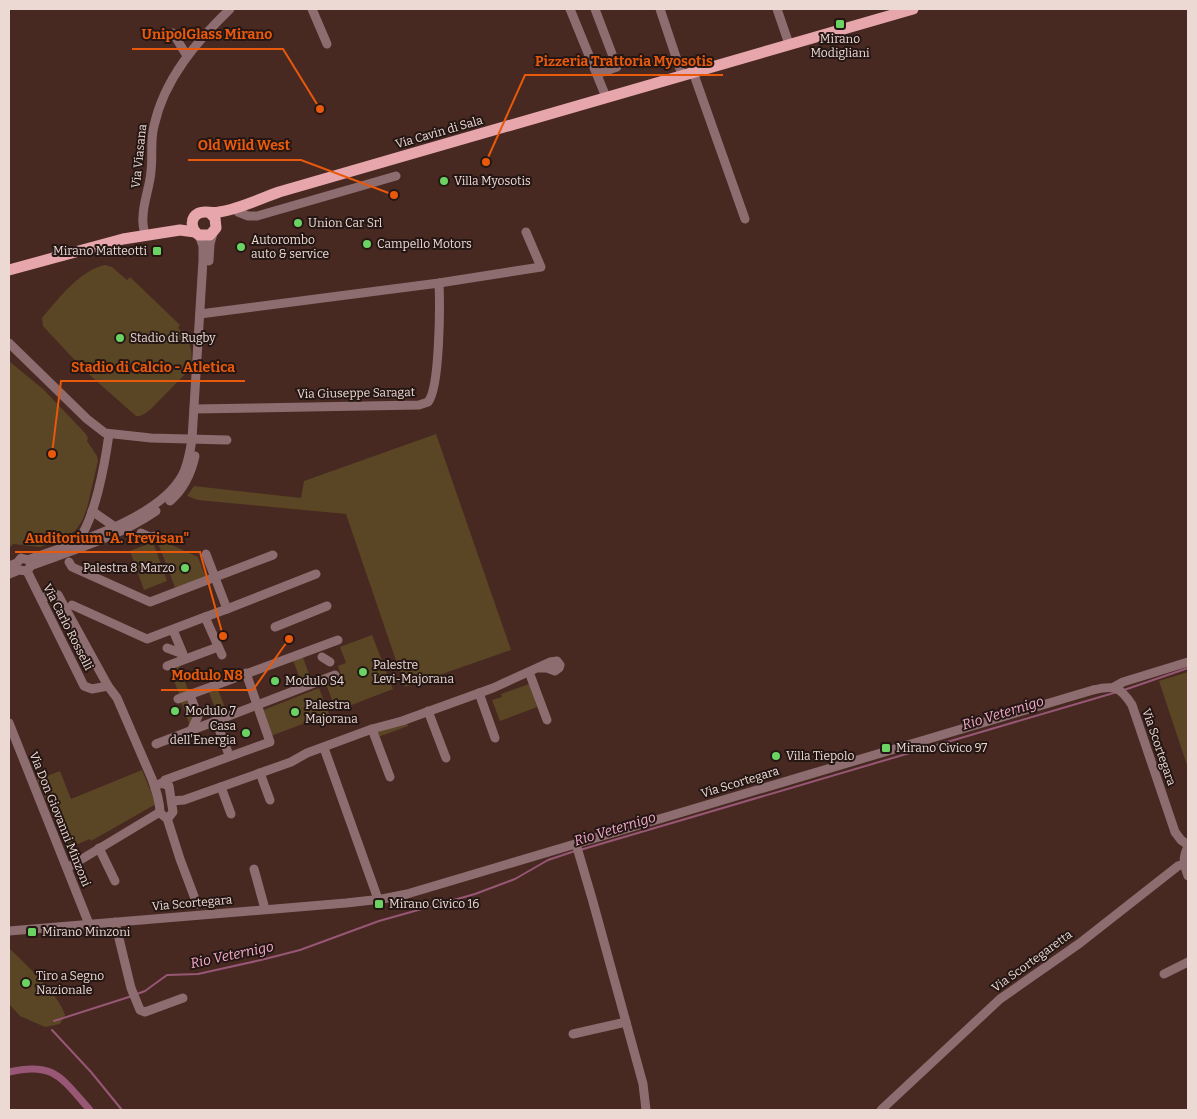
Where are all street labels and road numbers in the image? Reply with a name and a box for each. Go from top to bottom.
street label: Via Cavin di Sala [394,113,485,151]
street label: Via Viasana [129,123,149,189]
street label: Via Giuseppe Saragat [297,385,416,401]
street label: Via Carlo Rosselli [40,581,96,673]
street label: Via Scortegara [1139,707,1179,788]
street label: Via Don Giovanni Minzoni [26,750,94,889]
street label: Via Scortegara [699,763,781,800]
street label: Via Scortegara [151,892,233,913]
street label: Via Scortegaretta [989,927,1075,995]

